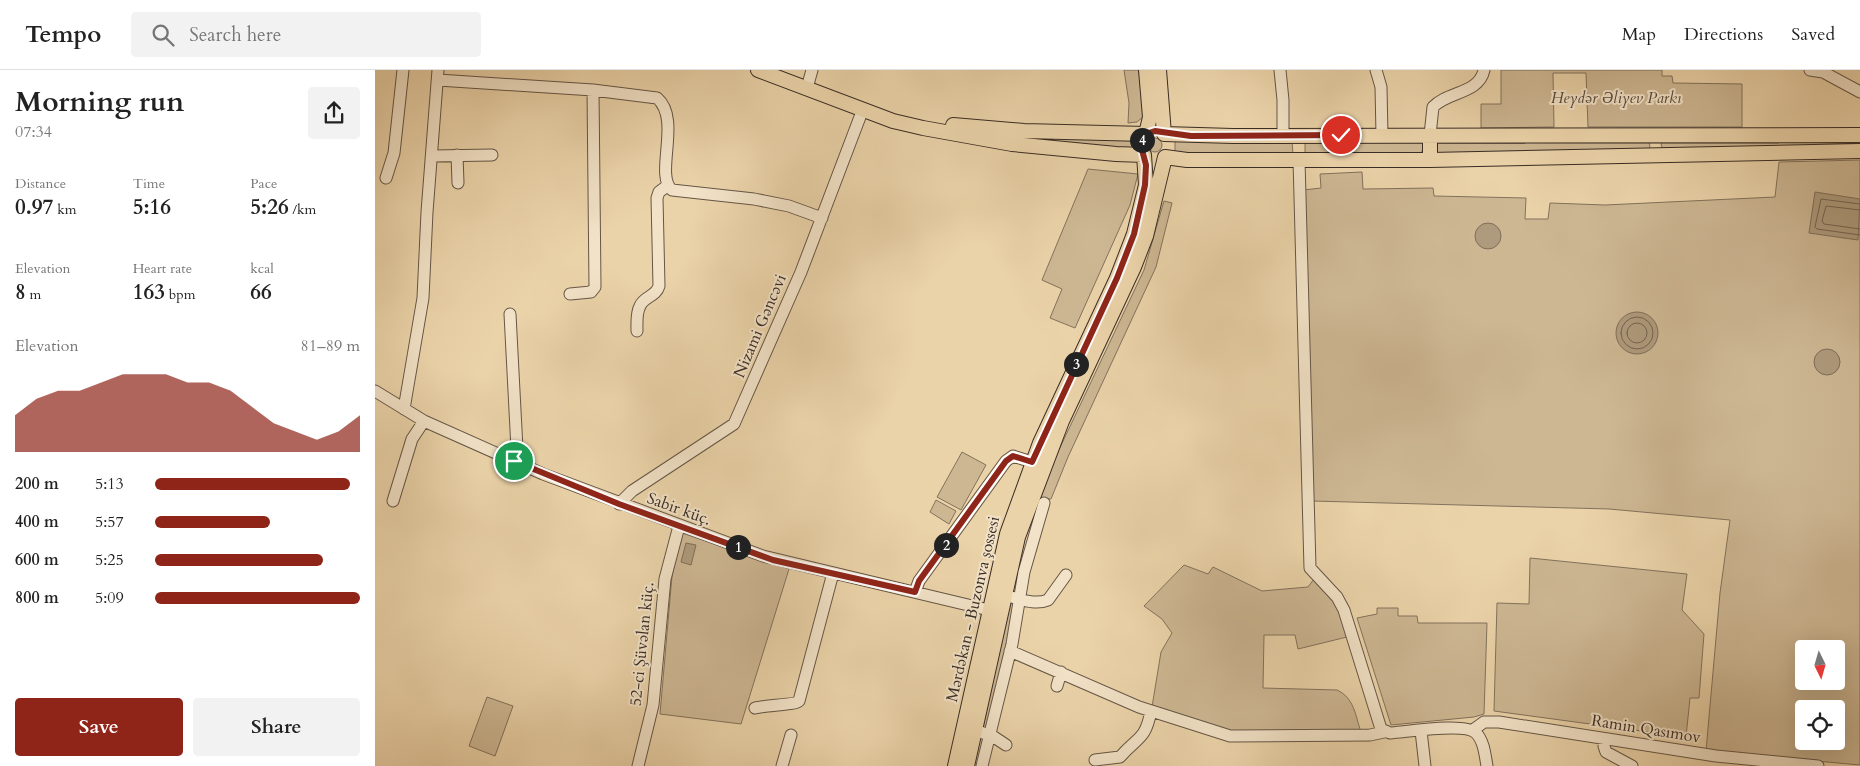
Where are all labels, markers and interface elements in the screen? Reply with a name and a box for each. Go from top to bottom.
search box [131,12,481,57]
text: Tempo [25,18,101,51]
icon: search [149,21,177,49]
text: Search here [189,22,281,48]
text: Map [1622,22,1656,47]
text: Directions [1684,22,1763,47]
text: Saved [1791,22,1835,47]
text: Morning run [15,83,184,121]
button: share [308,87,360,139]
park label: Heydər Əliyev Parkı [1551,87,1682,109]
pin [1320,114,1362,156]
text: 07:34 [15,121,52,143]
icon: check [1327,121,1355,149]
pin: 4 [1129,128,1155,152]
text: 4 [1139,131,1146,150]
text: Distance [15,174,66,193]
text: Time [133,174,165,193]
text: Pace [250,174,277,193]
text: 0.97 [15,193,53,222]
text: 5:16 [133,193,171,222]
text: 5:26 [250,193,289,222]
text: km [53,200,76,219]
text: /km [289,200,316,219]
text: Elevation [15,259,71,278]
text: Heart rate [133,259,192,278]
text: kcal [250,259,274,278]
street label: Nizami Gəncəvi [728,270,792,381]
text: 8 [15,278,26,307]
text: 163 [133,278,165,307]
text: 66 [250,278,272,307]
text: m [26,285,41,304]
text: bpm [165,285,196,304]
text: Elevation [15,335,79,357]
text: 81–89 m [301,335,360,357]
pin: 3 [1063,352,1089,376]
text: 3 [1073,355,1080,374]
pin [493,440,535,482]
icon: arrive [500,447,528,475]
text: 200 m [15,473,59,495]
text: 5:13 [95,473,124,495]
street label: Sabir küç. [644,487,714,531]
text: 400 m [15,511,59,533]
text: 5:57 [95,511,124,533]
street label: Mərdəkan - Buzonva şossesi [941,514,1005,704]
pin: 2 [933,532,959,558]
pin: 1 [725,534,751,560]
text: 2 [943,536,950,555]
text: 1 [735,538,742,557]
text: 600 m [15,549,59,571]
text: 5:25 [95,549,124,571]
street label: 52-ci Şüvəlan küç. [625,581,659,707]
text: 800 m [15,587,59,609]
text: 5:09 [95,587,124,609]
north arrow [1795,640,1845,690]
map controls [1795,640,1845,750]
button: Save [15,698,183,756]
button: Share [193,698,360,756]
button: locate [1795,700,1845,750]
street label: Ramin Qasımov [1590,710,1703,749]

